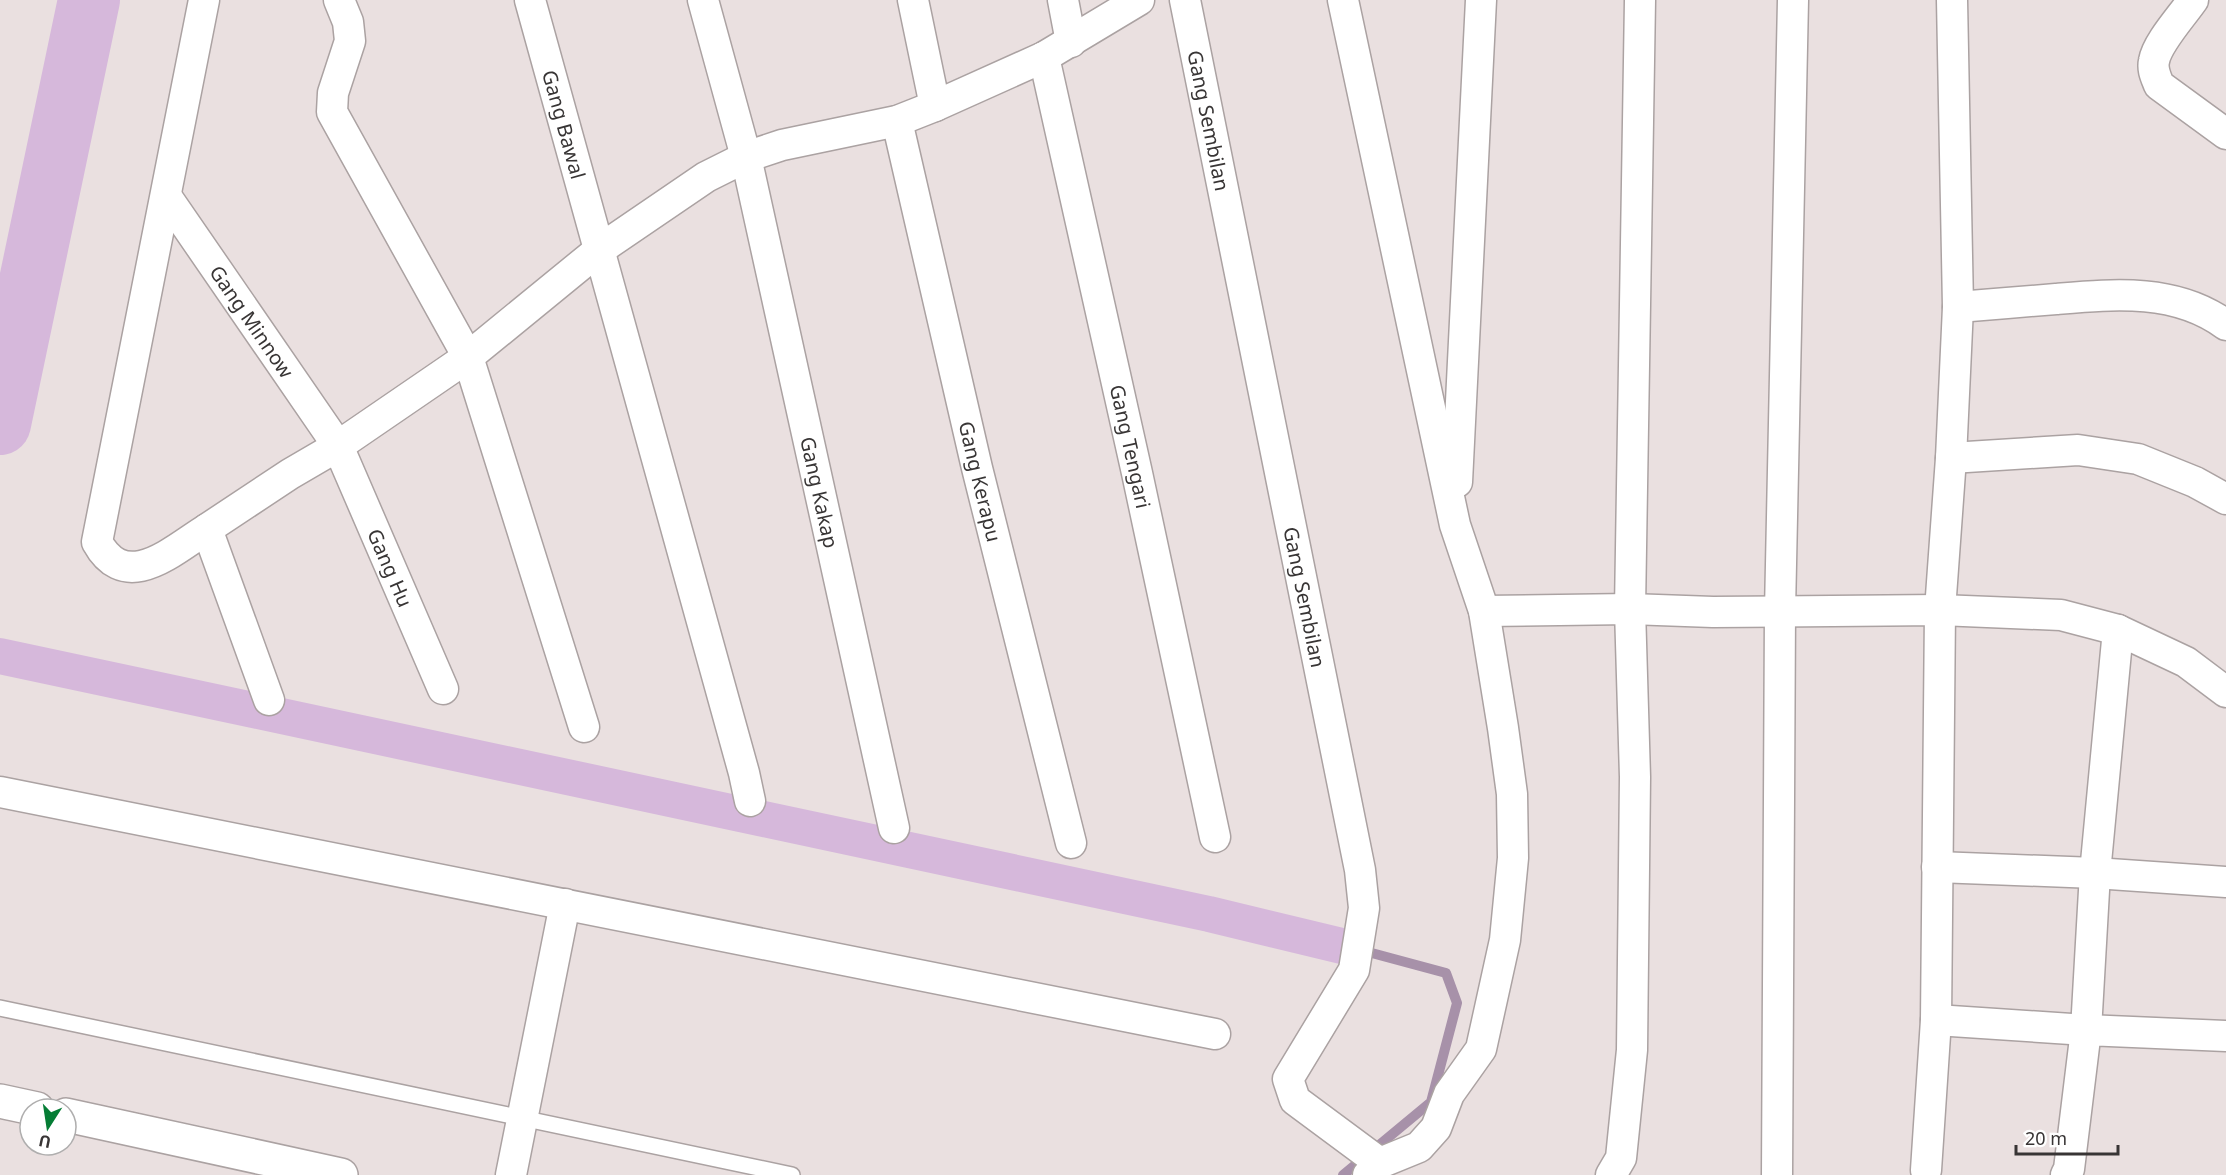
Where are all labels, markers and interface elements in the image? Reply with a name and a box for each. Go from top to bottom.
street label: Gang Sembilan [1182,48,1237,193]
street label: Gang Bawal [536,67,592,182]
street label: Gang Minnow [204,260,301,383]
street label: Gang Tengari [1104,382,1158,511]
street label: Gang Kerapu [953,419,1008,544]
street label: Gang Kakap [795,434,845,551]
street label: Gang Hu [362,524,419,611]
street label: Gang Sembilan [1278,524,1332,670]
north arrow [18,1097,78,1157]
scale bar [2016,1118,2118,1156]
text: 20 m [2025,1126,2067,1150]
text: U [37,1130,53,1154]

